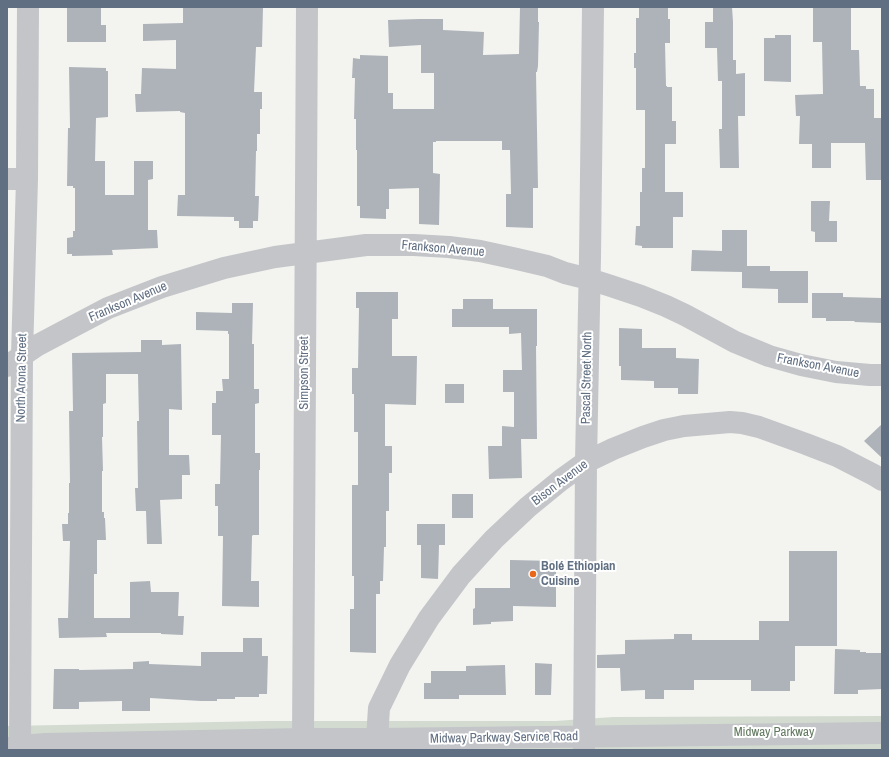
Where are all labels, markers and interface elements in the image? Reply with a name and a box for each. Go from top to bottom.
street label: Frankson Avenue [401,238,485,260]
street label: Frankson Avenue [87,279,169,325]
street label: Pascal Street North [578,332,596,424]
street label: North Arona Street [13,333,31,423]
street label: Simpson Street [297,336,313,410]
street label: Frankson Avenue [776,350,860,382]
street label: Bison Avenue [529,457,591,509]
place label: Bolé Ethiopian Cuisine [541,559,616,590]
marker: Bolé Ethiopian Cuisine [528,569,538,579]
park label: Midway Parkway [734,725,814,741]
street label: Midway Parkway Service Road [430,729,578,747]

